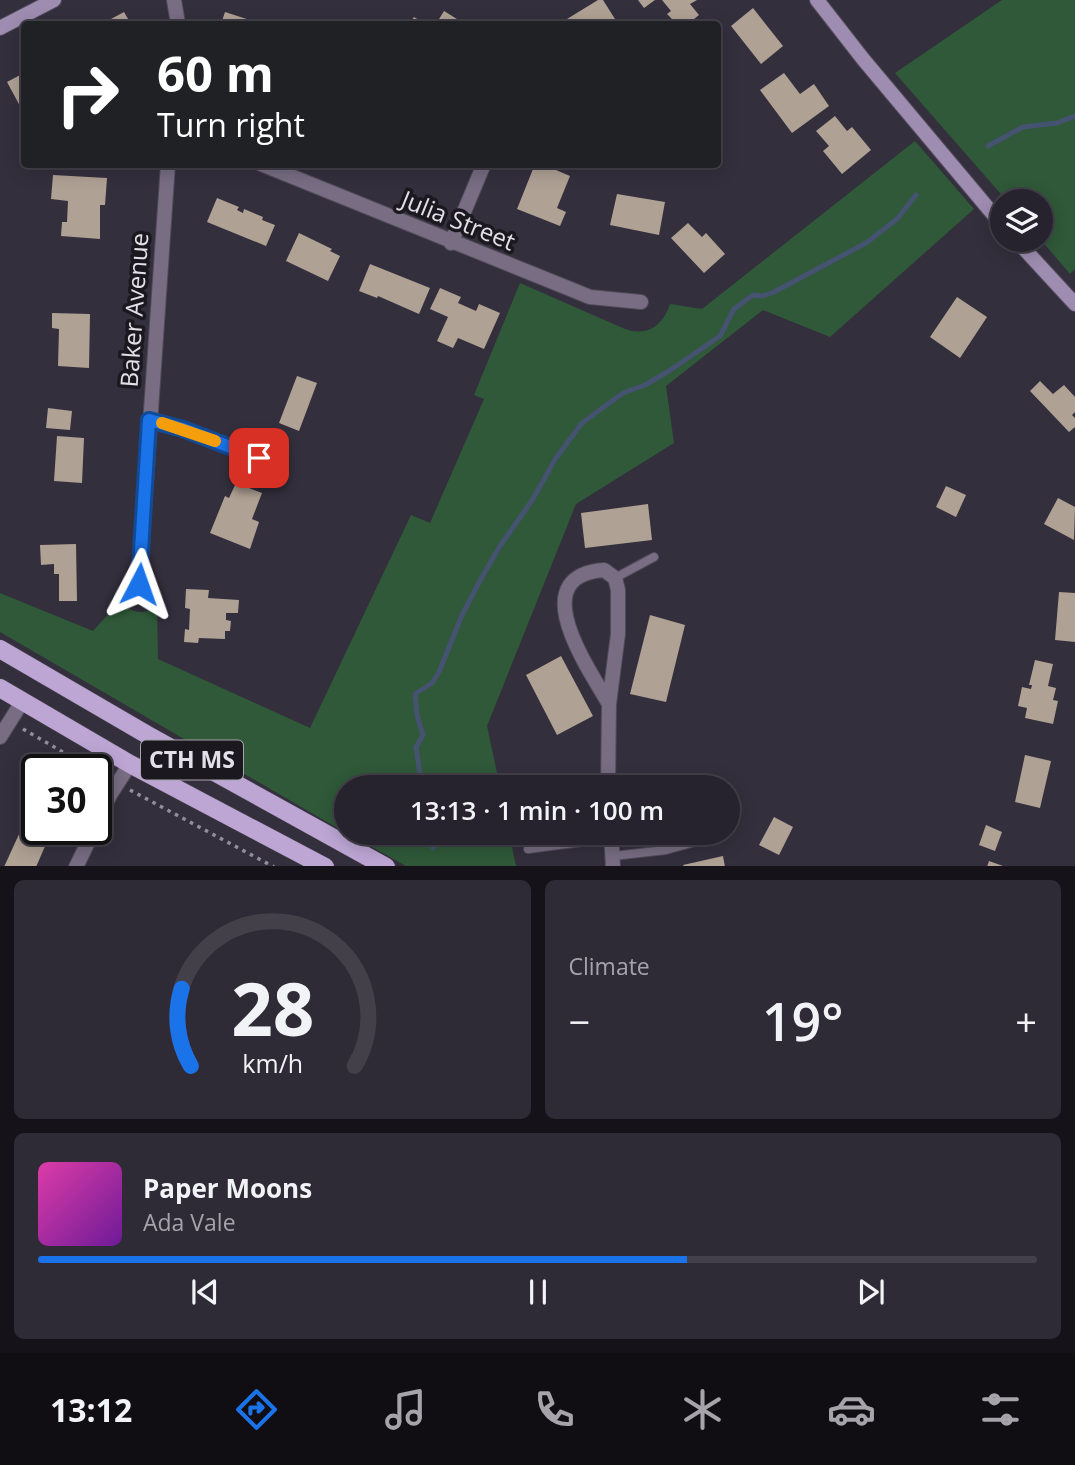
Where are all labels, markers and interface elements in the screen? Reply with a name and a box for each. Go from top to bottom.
text: 60 m [157,40,274,106]
icon: right [42,49,133,140]
text: Turn right [157,103,305,146]
street label: Julia Street [395,181,520,257]
map controls [990,189,1053,252]
button: layers [990,189,1053,252]
street label: Baker Avenue [112,232,155,388]
pin [229,428,289,488]
icon: arrive [240,439,278,477]
position arrow [102,547,176,621]
road number: CTH MS [141,740,243,780]
speed limit sign: 30 [21,754,112,845]
text: 13:13 · 1 min · 100 m [410,792,664,828]
text: Climate [569,950,650,982]
text: 28 [231,958,314,1057]
text: 19° [762,985,844,1056]
text: − [569,995,590,1047]
text: + [1015,995,1037,1047]
text: km/h [242,1045,303,1079]
text: Paper Moons [143,1170,312,1206]
text: Ada Vale [143,1206,236,1238]
icon: previous [186,1273,224,1311]
icon: pause [519,1273,557,1311]
icon: next [852,1273,890,1311]
icon: directions [232,1385,281,1434]
icon: music [381,1385,430,1434]
icon: phone [530,1385,579,1434]
icon: climate [678,1385,727,1434]
icon: car [827,1385,876,1434]
icon: filters [976,1385,1025,1434]
text: 13:12 [50,1388,132,1431]

